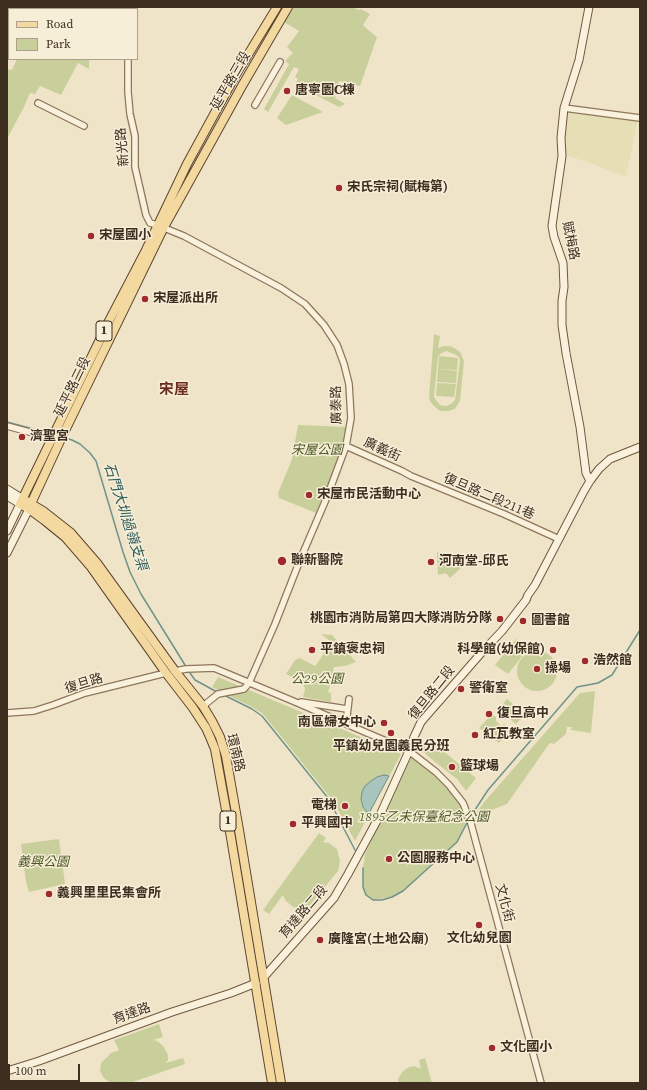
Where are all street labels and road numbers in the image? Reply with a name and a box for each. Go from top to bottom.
street label: 延平路三段 [208,49,254,113]
street label: 新光路 [114,127,132,167]
street label: 賦梅路 [558,220,582,262]
road number: 1 [96,321,112,341]
street label: 延平路二段 [52,354,94,420]
street label: 廣泰路 [329,385,345,425]
street label: 廣義街 [361,435,403,465]
street label: 復旦路二段211巷 [441,471,537,523]
street label: 復旦路二段 [405,663,459,723]
street label: 復旦路 [63,671,105,697]
street label: 環南路 [223,732,247,774]
road number: 1 [220,811,236,831]
street label: 育達路二段 [277,882,331,942]
street label: 文化街 [491,882,517,924]
street label: 育達路 [111,1000,153,1028]

